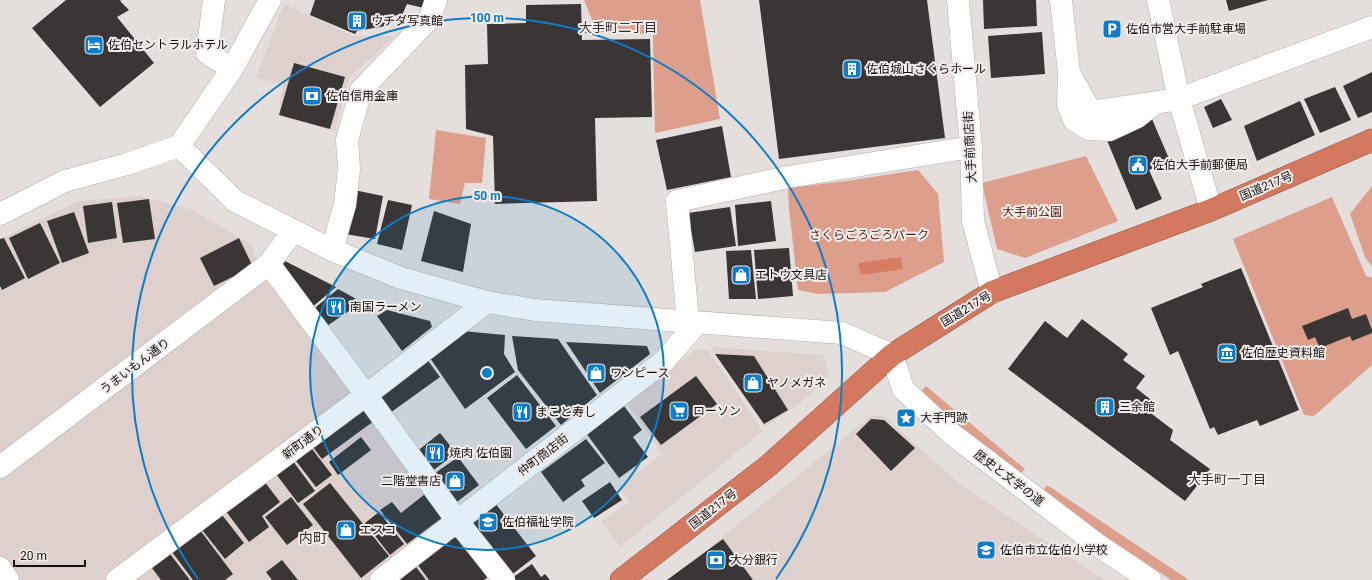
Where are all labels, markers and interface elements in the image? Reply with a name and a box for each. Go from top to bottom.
building icon: ウチダ写真館 [346,10,368,32]
text: 100 m [470,11,504,25]
place label: ウチダ写真館 [371,14,443,28]
parking icon: 佐伯市営大手前駐車場 [1101,18,1123,40]
district label: 大手町二丁目 [579,20,657,35]
place label: 佐伯市営大手前駐車場 [1126,22,1246,36]
hotel icon: 佐伯セントラルホテル [83,34,105,56]
place label: 佐伯セントラルホテル [108,38,228,52]
building icon: 佐伯城山さくらホール [841,58,863,80]
place label: 佐伯城山さくらホール [866,62,986,76]
bank icon: 佐伯信用金庫 [301,85,323,107]
place label: 佐伯信用金庫 [326,89,398,103]
street label: 大手前商店街 [961,111,979,183]
public building icon: 佐伯大手前郵便局 [1127,154,1149,176]
place label: 佐伯大手前郵便局 [1152,158,1248,172]
street label: 国道217号 [1237,169,1295,203]
text: 50 m [473,189,501,203]
park label: 大手前公園 [1002,205,1062,219]
park label: さくらごろごろパーク [809,228,929,242]
shop icon: エトウ文具店 [730,264,752,286]
place label: エトウ文具店 [755,268,827,282]
street label: 国道217号 [938,289,994,329]
restaurant icon: 南国ラーメン [325,296,347,318]
place label: 南国ラーメン [350,300,422,314]
street label: うまいもん通り [97,335,173,397]
museum icon: 佐伯歴史資料館 [1216,342,1238,364]
place label: 佐伯歴史資料館 [1241,346,1325,360]
shop icon: ワンピース [585,362,607,384]
centre of rings [480,366,494,380]
place label: ワンピース [610,366,669,380]
shop icon: ヤノメガネ [742,372,764,394]
place label: ヤノメガネ [767,376,826,390]
building icon: 三余館 [1094,396,1116,418]
supermarket icon: ローソン [668,400,690,422]
place label: 三余館 [1119,400,1155,414]
restaurant icon: まこと寿し [511,401,533,423]
place label: ローソン [693,404,741,418]
place label: まこと寿し [536,405,596,419]
place icon: 大手門跡 [895,407,917,429]
place label: 大手門跡 [920,411,968,425]
street label: 新町通り [280,422,326,462]
street label: 仲町商店街 [515,431,571,479]
restaurant icon: 焼肉 佐伯園 [424,442,446,464]
place label: 焼肉 佐伯園 [449,446,512,460]
street label: 歴史と文学の道 [971,447,1047,509]
shop icon: 二階堂書店 [444,470,466,492]
district label: 大手町一丁目 [1188,472,1266,487]
place label: 二階堂書店 [381,474,441,488]
street label: 国道217号 [687,486,739,532]
school or university icon: 佐伯福祉学院 [477,511,499,533]
place label: 佐伯福祉学院 [502,515,574,529]
shop icon: エスコ [335,519,357,541]
place label: エスコ [360,523,396,537]
district label: 内町 [299,530,327,546]
school or university icon: 佐伯市立佐伯小学校 [975,539,997,561]
scale bar [14,542,85,568]
place label: 佐伯市立佐伯小学校 [1000,543,1108,557]
text: 20 m [20,549,47,563]
bank icon: 大分銀行 [705,549,727,571]
place label: 大分銀行 [730,553,778,567]

